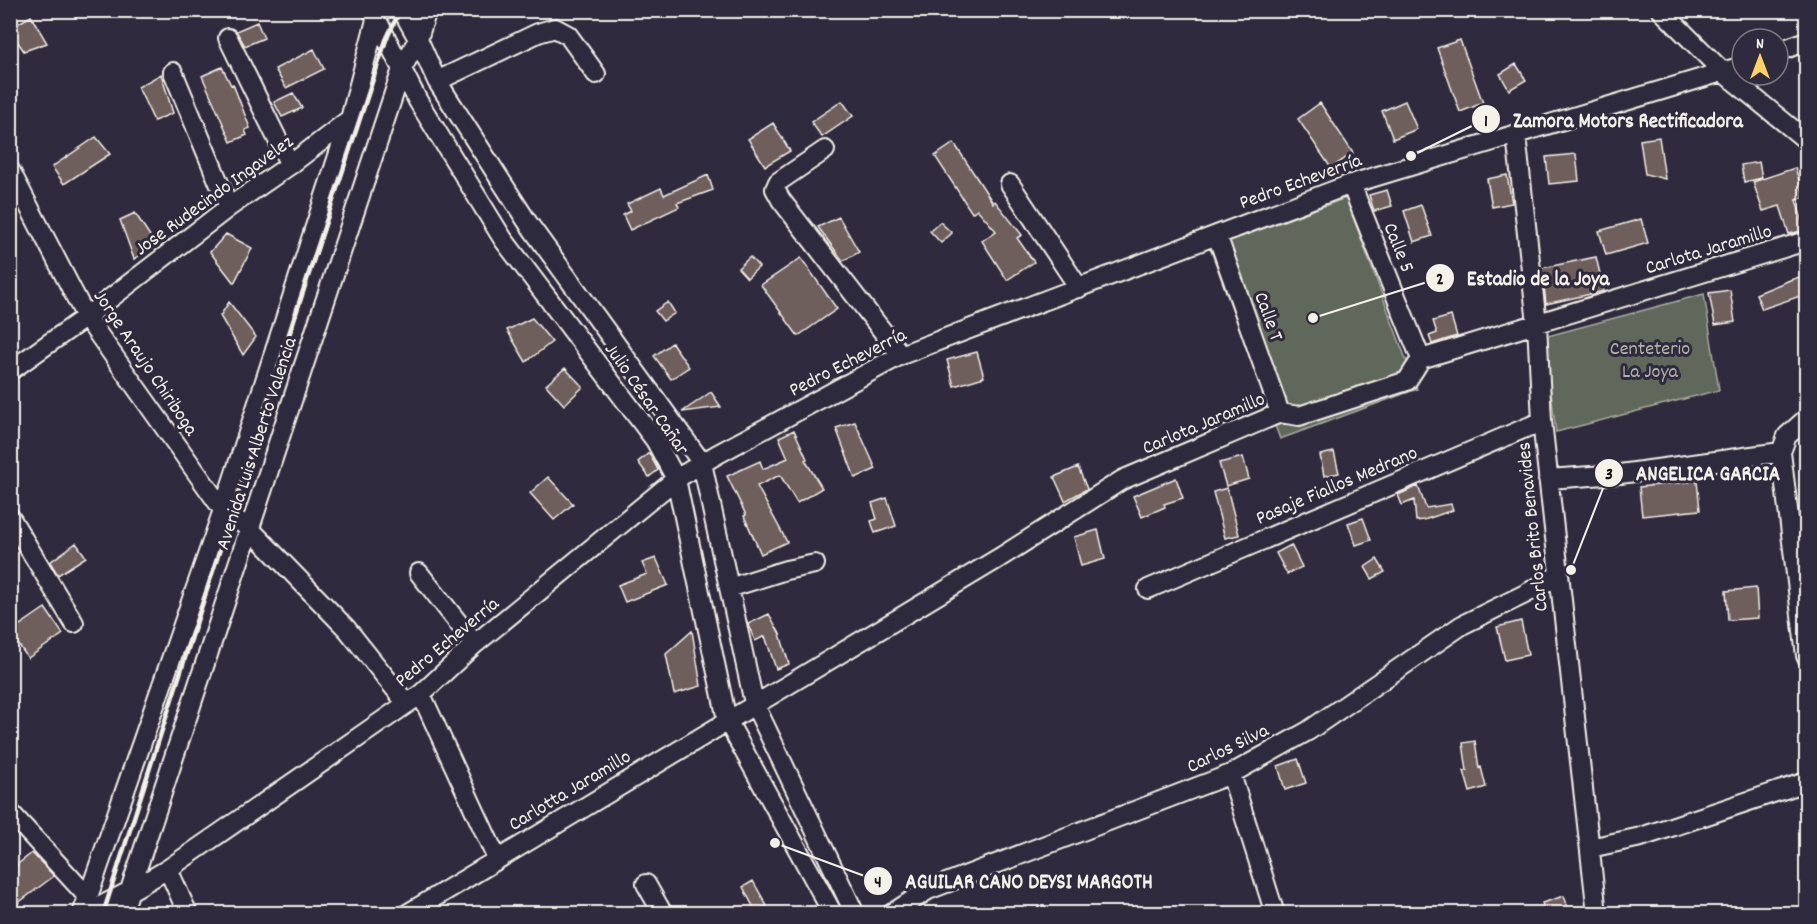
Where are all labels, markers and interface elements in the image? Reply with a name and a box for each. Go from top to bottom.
north arrow [1730,27,1790,87]
text: N [1756,33,1764,56]
callout: Zamora Motors Rectificadora [1471,100,1755,139]
text: Zamora Motors Rectificadora [1513,108,1744,138]
text: 1 [1484,110,1488,135]
street label: Jose Rudecindo Ingavelez [130,129,300,264]
street label: Pedro Echeverría [1236,148,1367,218]
street label: Carlota Jaramillo [1642,218,1776,283]
street label: Calle 5 [1375,219,1420,277]
callout: Estadio de la Joya [1425,259,1622,298]
text: Estadio de la Joya [1467,266,1611,296]
text: 2 [1436,268,1444,293]
street label: Jorge Araujo Chiriboga [85,285,204,443]
street label: Calle T [1245,289,1289,345]
street label: Pedro Echeverría [785,322,912,405]
street label: Avenida Luis Alberto Valencia [210,333,306,554]
park label: Centeterio La Joya [1610,336,1690,387]
street label: Julio César Cañar [596,338,695,462]
street label: Carlota Jaramillo [1138,386,1270,463]
street label: Pasaje Fiallos Medrano [1252,440,1422,533]
street label: Carlos Brito Benavides [1511,441,1557,613]
callout: ANGELICA GARCIA [1594,453,1792,492]
text: ANGELICA GARCIA [1636,461,1780,491]
text: 3 [1605,463,1613,488]
street label: Pedro Echeverría [390,591,507,695]
street label: Carlos Silva [1182,717,1275,782]
street label: Carlotta Jaramillo [504,744,637,839]
callout: AGUILAR CANO DEYSI MARGOTH [863,862,1165,901]
text: AGUILAR CANO DEYSI MARGOTH [905,869,1153,899]
text: 4 [874,871,882,896]

